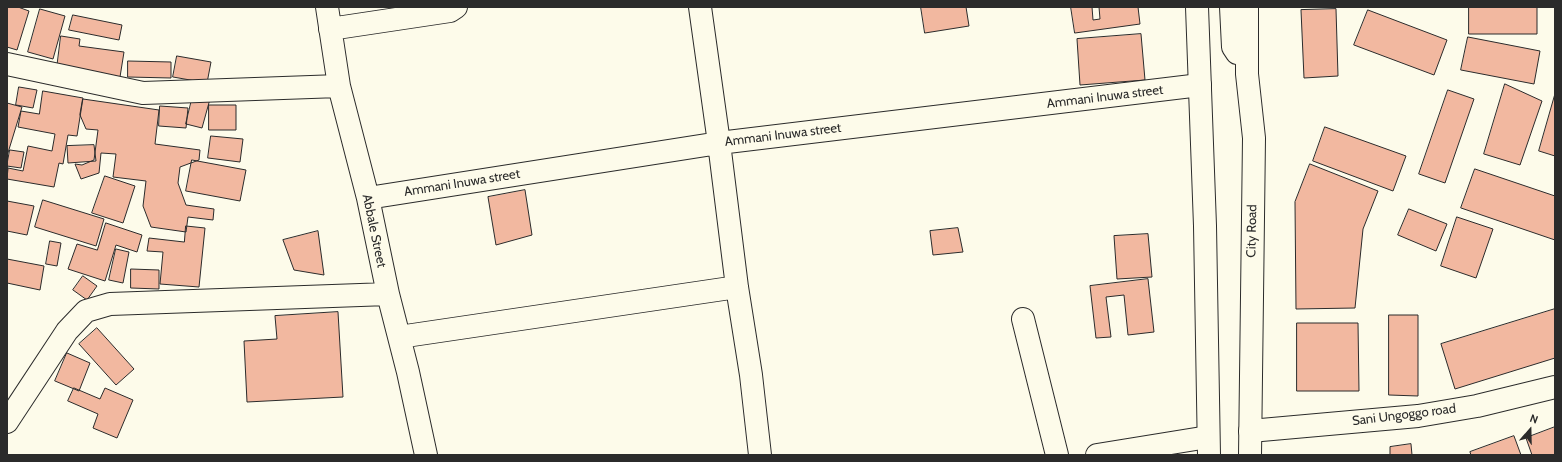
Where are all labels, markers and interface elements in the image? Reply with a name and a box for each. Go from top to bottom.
street label: Ammani Inuwa street [1046,82,1164,112]
street label: Ammani Inuwa street [724,120,842,150]
street label: Ammani Inuwa street [403,166,521,200]
street label: Abbale Street [359,193,389,269]
street label: City Road [1244,204,1260,258]
street label: Sani Ungoggo road [1351,401,1457,429]
north arrow [1510,410,1550,450]
text: N [1528,411,1540,427]

